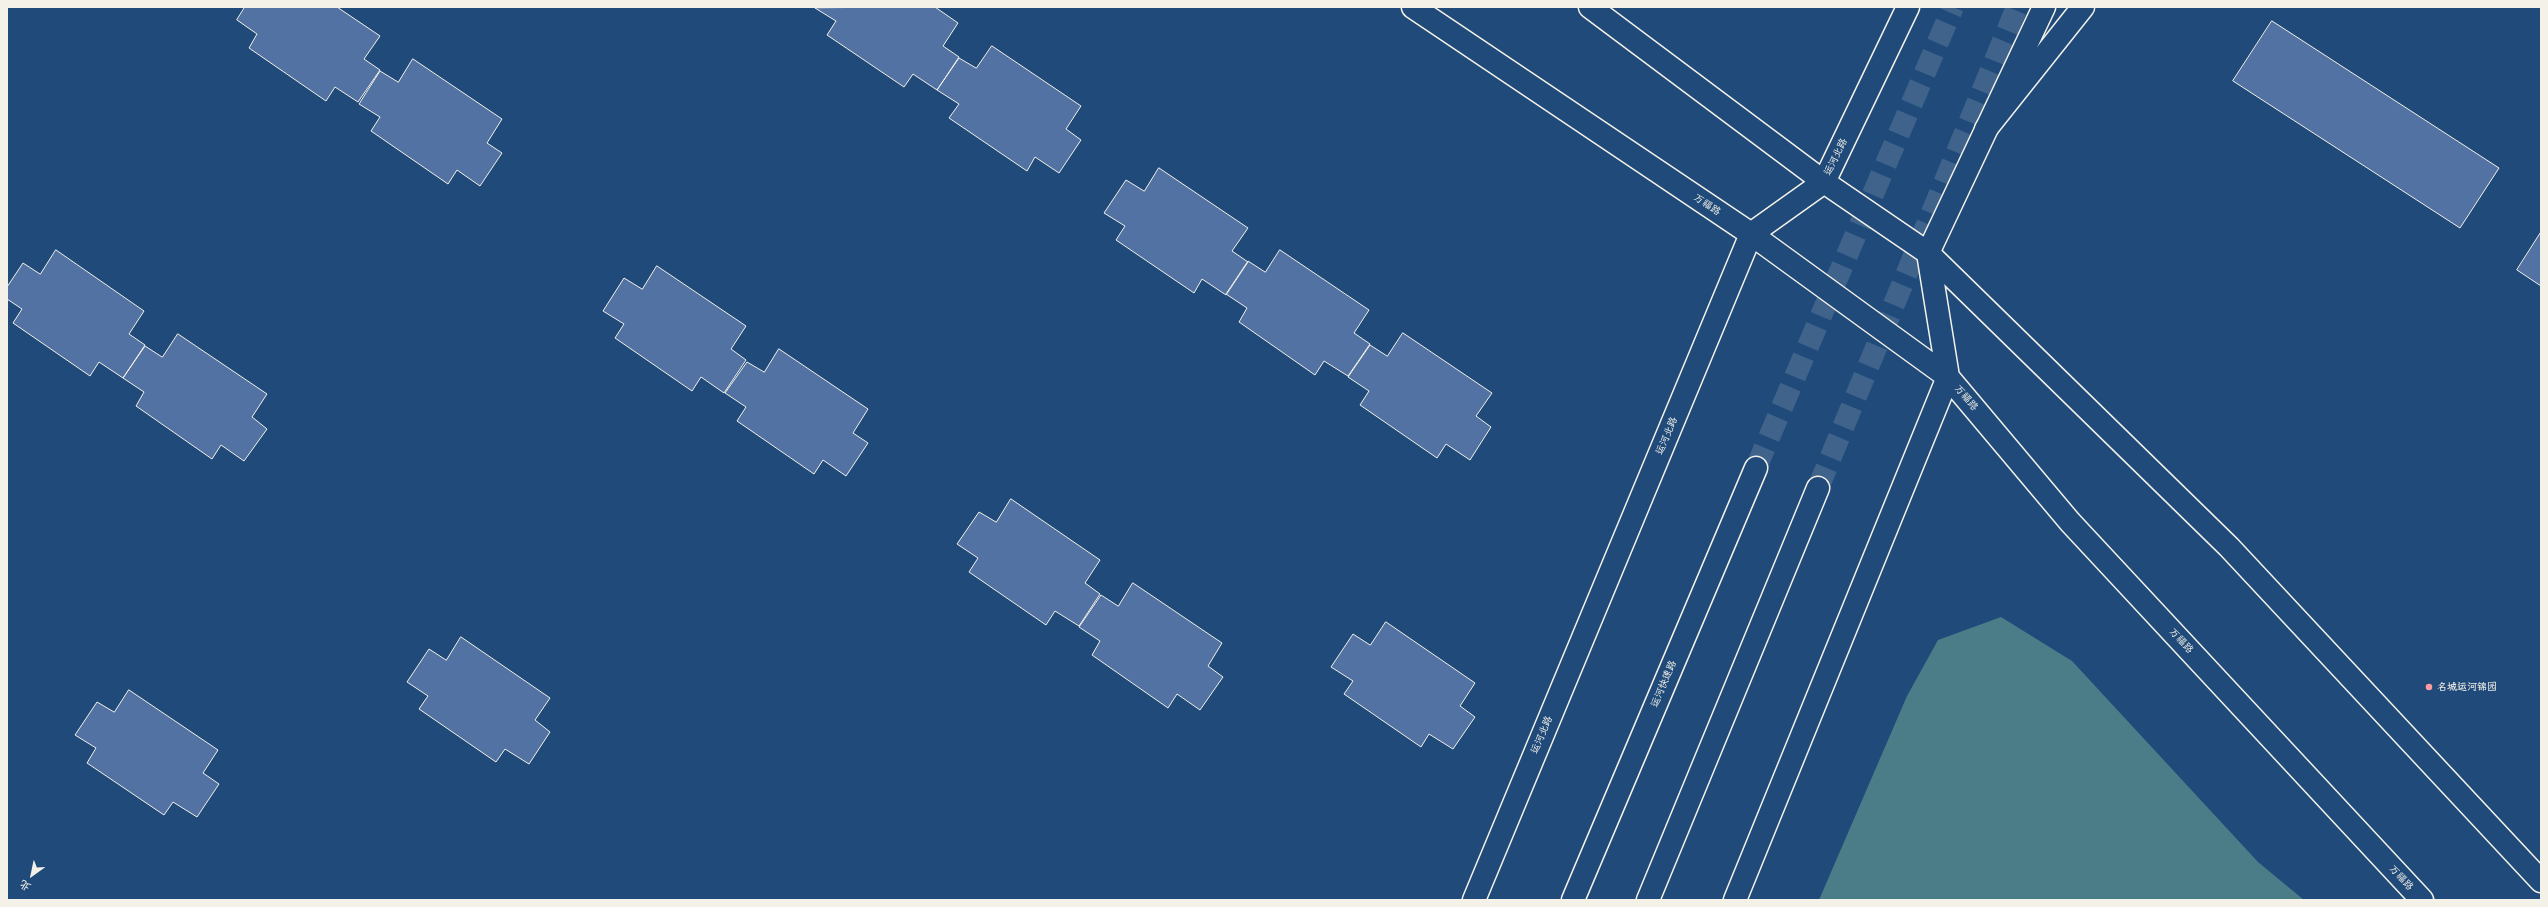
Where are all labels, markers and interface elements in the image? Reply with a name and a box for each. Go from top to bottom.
street label: 运河北路 [1822,136,1850,178]
street label: 万福路 [1691,192,1723,218]
street label: 万福路 [1952,383,1980,413]
street label: 运河北路 [1654,415,1680,457]
street label: 万福路 [2166,626,2196,656]
street label: 运河快速路 [1649,659,1679,709]
place label: 名城运河锦园 [2437,681,2497,693]
marker: 名城运河锦园 [2424,682,2434,692]
street label: 运河北路 [1529,714,1555,756]
north arrow [12,855,52,895]
street label: 万福路 [2386,863,2416,893]
text: 北 [16,876,34,895]

